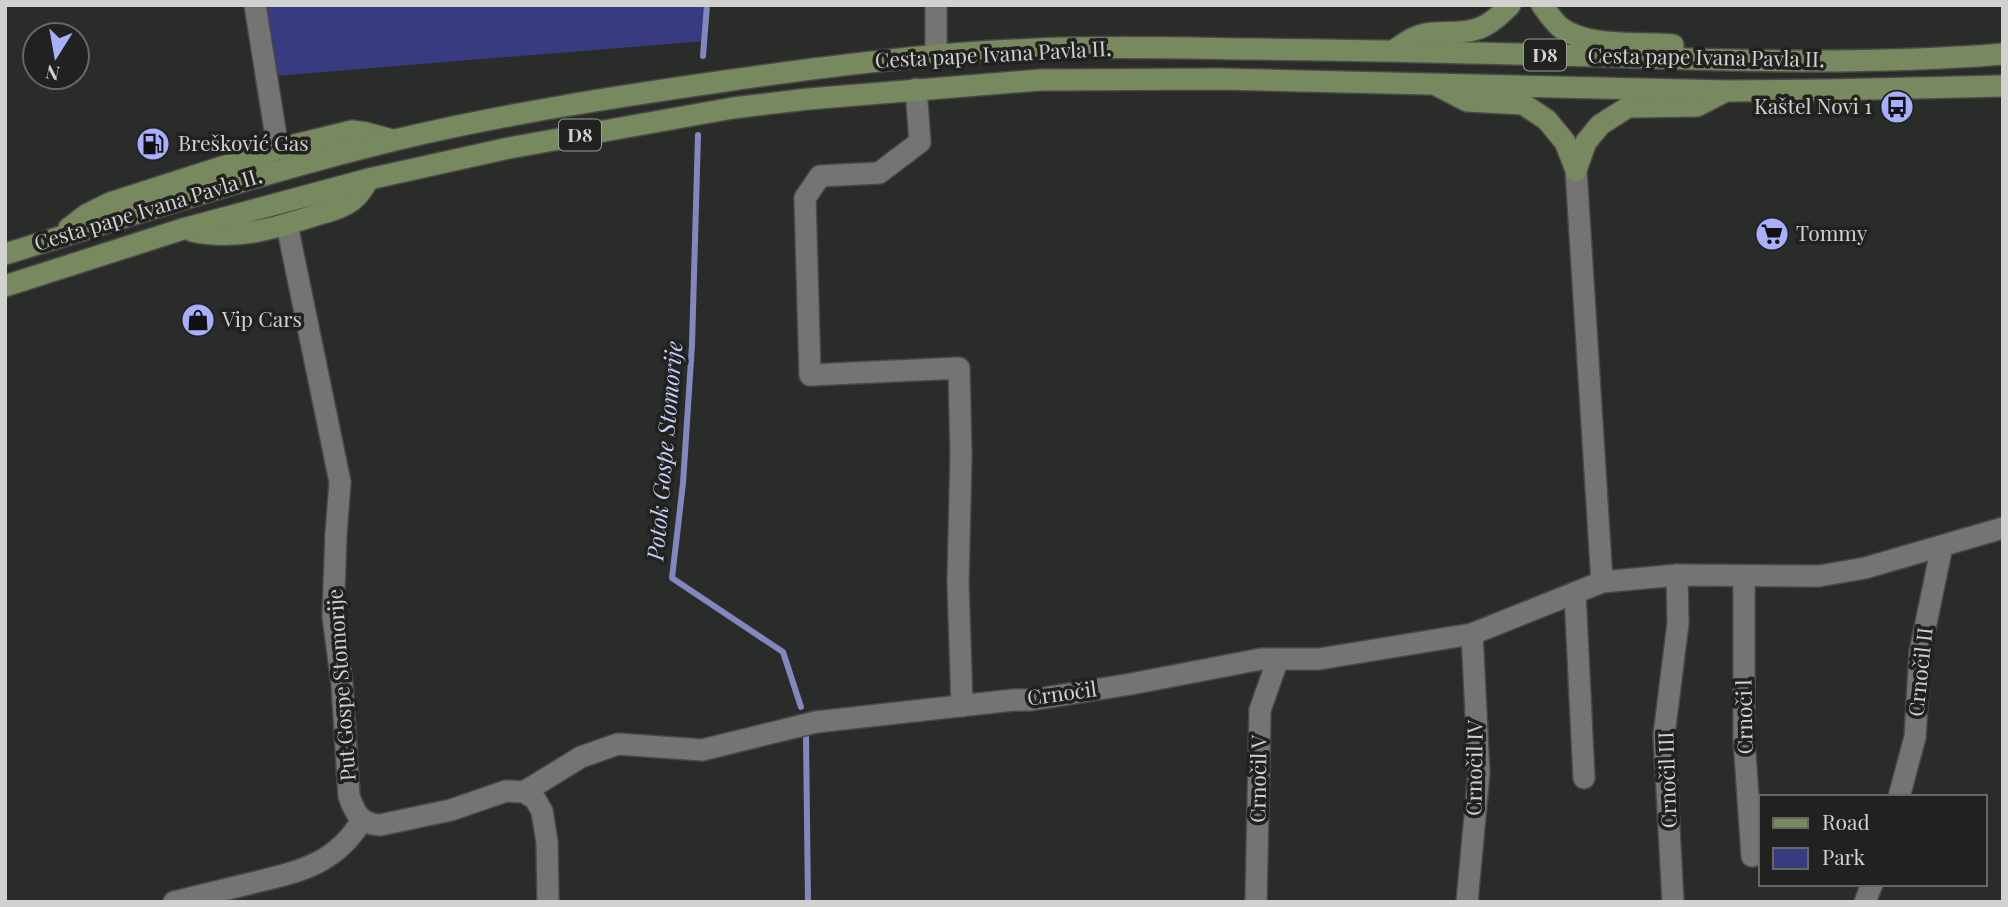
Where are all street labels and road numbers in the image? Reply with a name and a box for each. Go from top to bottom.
street label: Cesta pape Ivana Pavla II. [874,33,1112,73]
road number: D8 [1524,40,1566,70]
street label: Cesta pape Ivana Pavla II. [1587,40,1825,72]
road number: D8 [559,119,601,150]
street label: Cesta pape Ivana Pavla II. [30,160,265,256]
street label: Put Gospe Stomorije [319,588,361,782]
street label: Crnočil II [1900,626,1938,718]
street label: Crnočil [1025,673,1098,711]
street label: Crnoči l [1728,679,1758,755]
street label: Crnočil IV [1458,719,1488,816]
street label: Crnočil III [1650,731,1682,829]
street label: Crnočil V [1242,734,1272,823]

